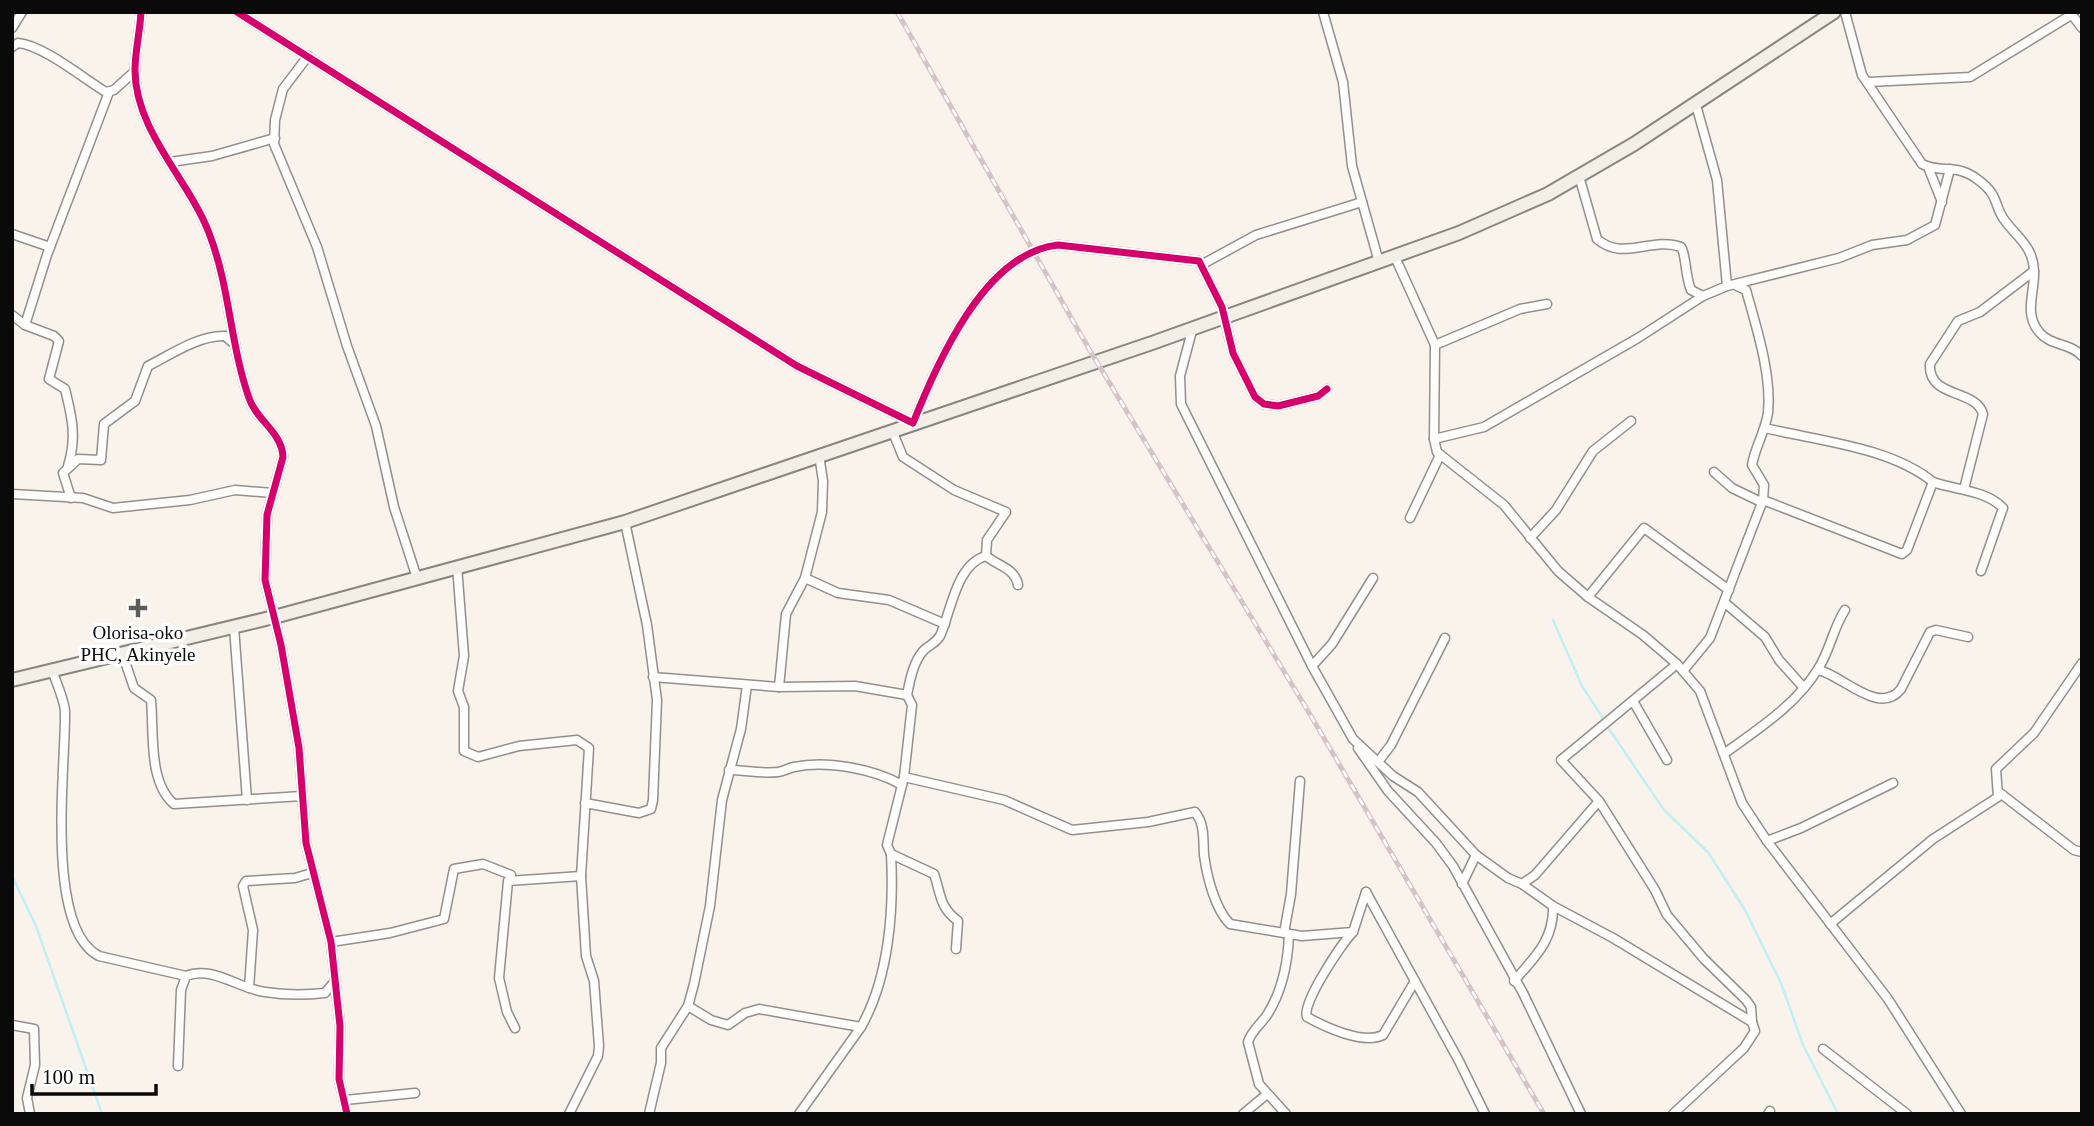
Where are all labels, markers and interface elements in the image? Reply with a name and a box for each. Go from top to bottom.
marker: Olorisa-oko PHC, Akinyele [128,598,148,618]
place label: Olorisa-oko PHC, Akinyele [80,622,196,665]
scale bar [32,1052,156,1096]
text: 100 m [42,1065,95,1089]

